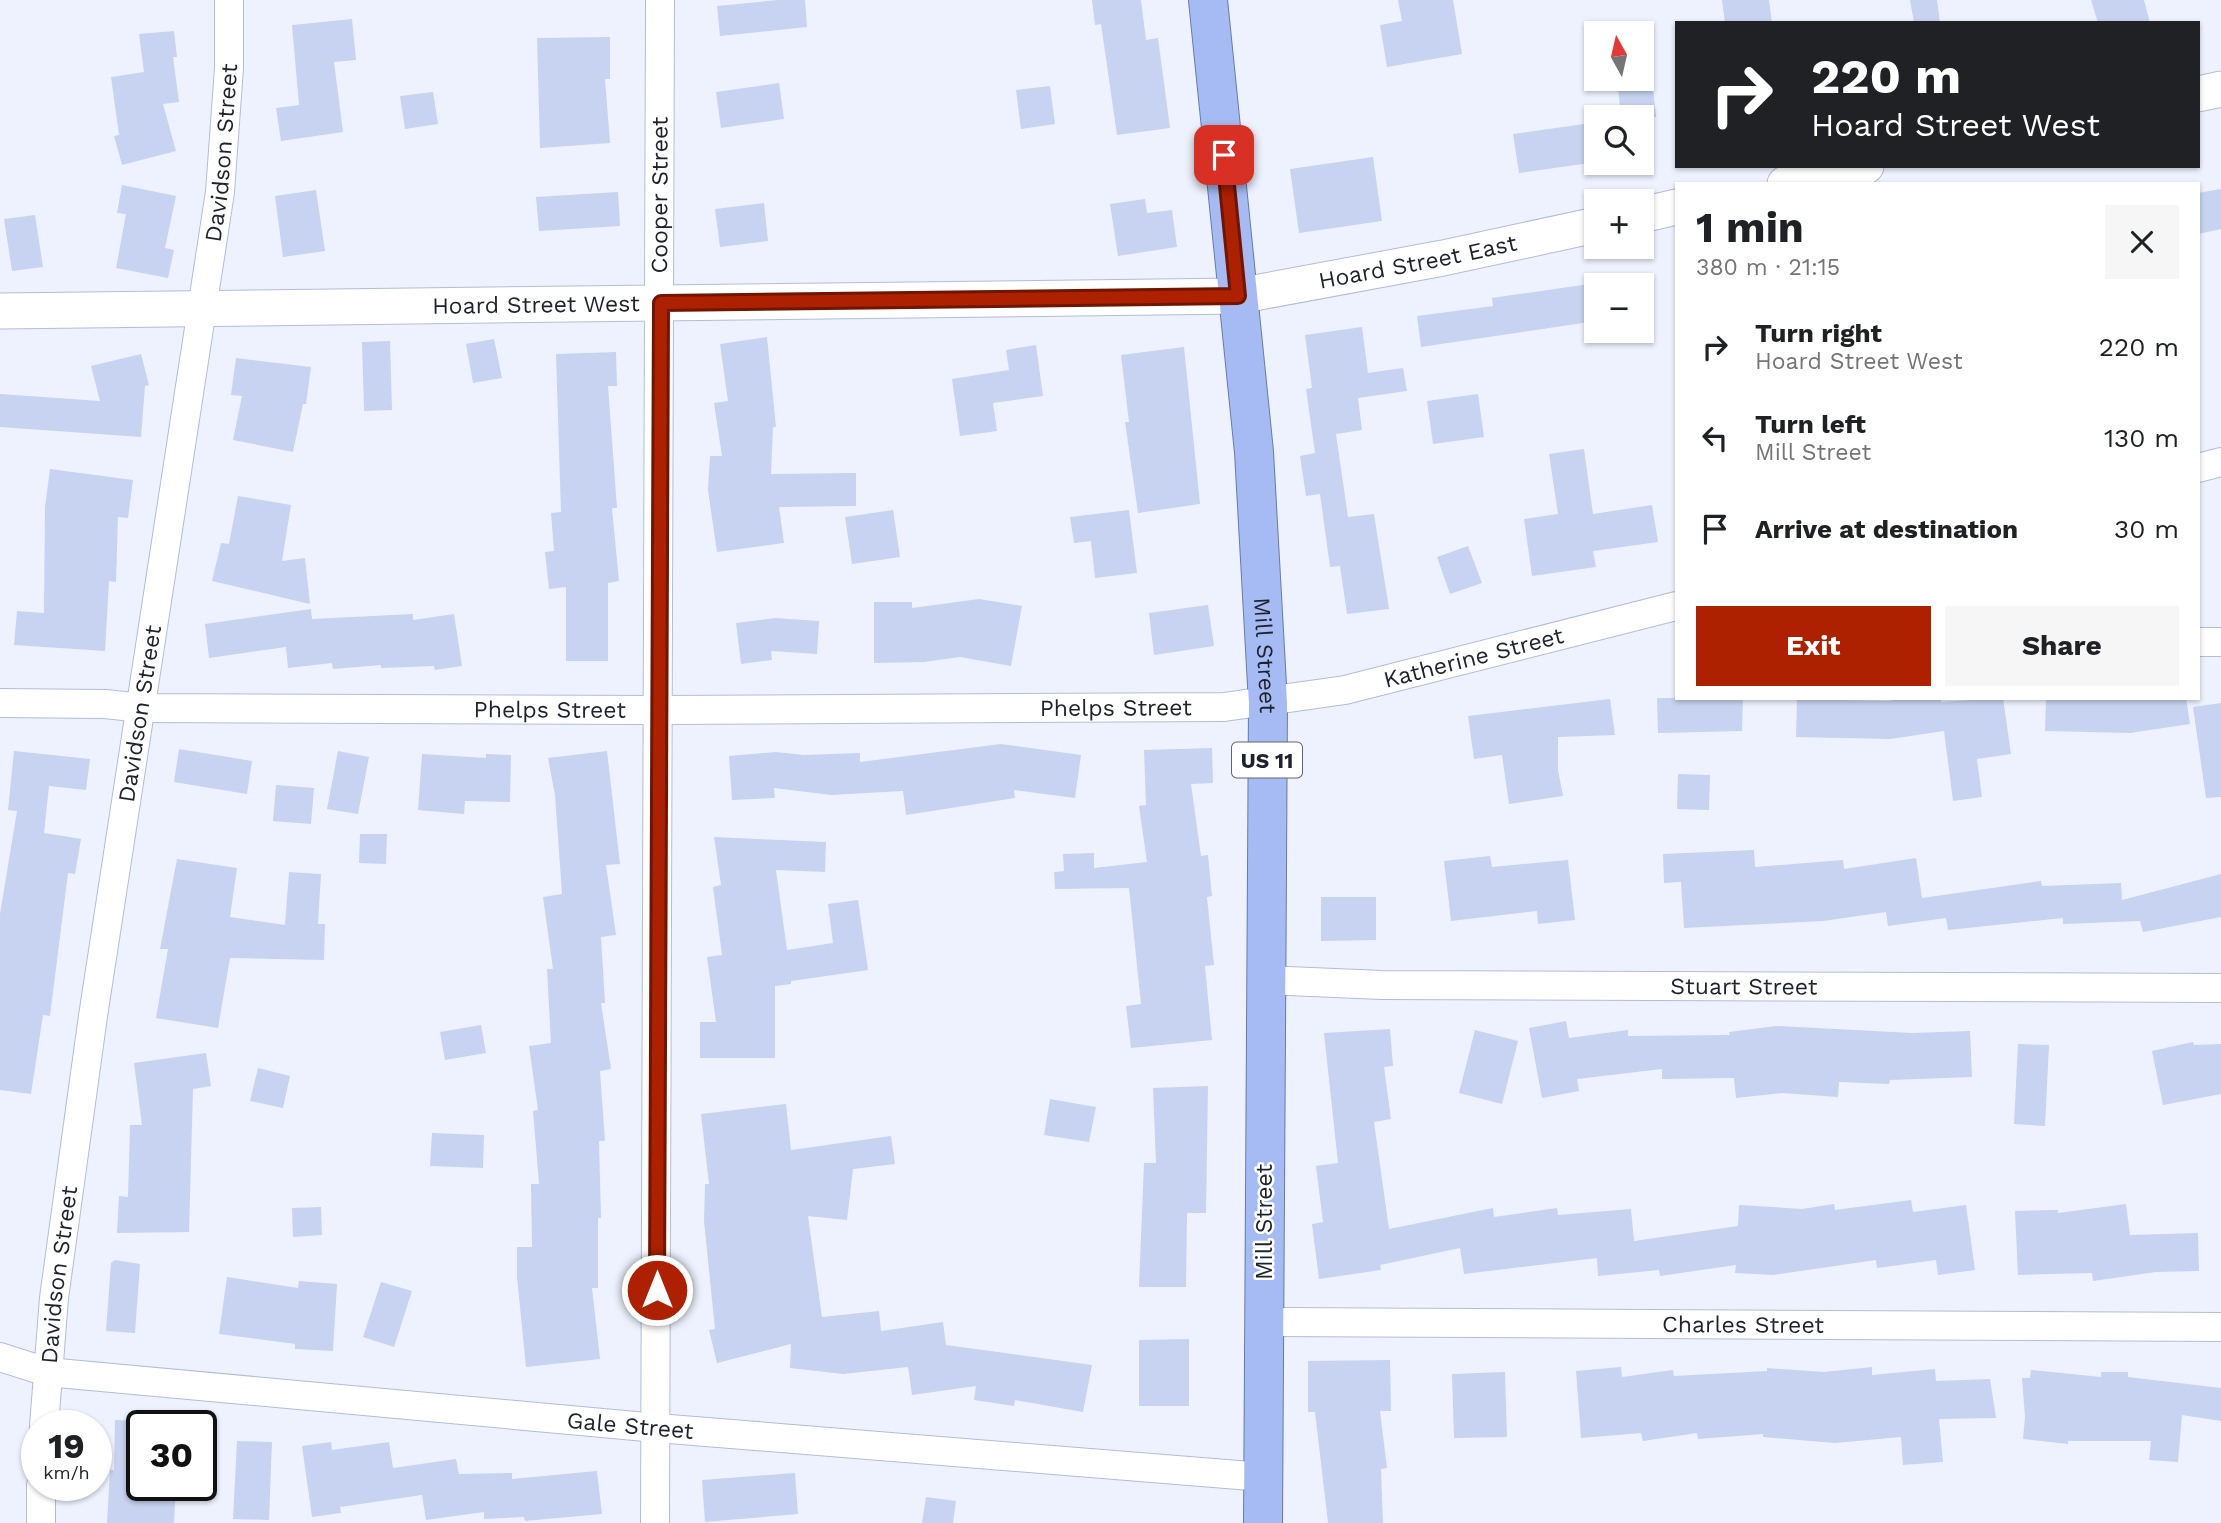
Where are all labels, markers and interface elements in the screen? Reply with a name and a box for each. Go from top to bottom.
north arrow [1584,21,1654,91]
map controls [1584,21,1654,343]
text: 220 m [1811,47,1961,105]
icon: right [1696,49,1787,140]
street label: Davidson Street [199,62,243,244]
button: search [1584,105,1654,175]
text: Hoard Street West [1811,106,2100,144]
street label: Cooper Street [646,116,673,274]
pin [1194,125,1254,185]
icon: arrive [1205,136,1243,174]
button: + [1584,189,1654,259]
text: 1 min [1696,203,1804,252]
button: close [2105,205,2179,279]
street label: Hoard Street East [1316,229,1520,294]
text: 380 m · 21:15 [1696,254,1840,281]
button: − [1584,273,1654,343]
street label: Hoard Street West [432,290,640,319]
text: Turn right [1755,318,1882,348]
icon: right [1696,328,1734,366]
text: 220 m [2099,332,2179,362]
text: Hoard Street West [1755,348,1963,375]
text: Turn left [1755,409,1866,439]
icon: left [1696,419,1734,457]
text: 130 m [2104,423,2179,453]
text: Mill Street [1755,439,1871,466]
icon: arrive [1696,510,1734,548]
text: Arrive at destination [1755,514,2018,544]
text: 30 m [2114,514,2179,544]
street label: Mill Street [1249,597,1282,714]
button: Exit [1696,606,1931,686]
button: Share [1945,606,2179,686]
street label: Katherine Street [1381,621,1567,693]
street label: Davidson Street [113,623,167,804]
street label: Phelps Street [1040,694,1192,721]
street label: Phelps Street [474,696,626,723]
road number: US 11 [1232,742,1302,778]
street label: Stuart Street [1670,973,1818,1000]
street label: Mill Street [1251,1164,1278,1280]
street label: Davidson Street [35,1184,83,1365]
position arrow [620,1253,694,1327]
street label: Charles Street [1662,1311,1824,1338]
street label: Gale Street [566,1406,695,1444]
speed limit sign: 30 [126,1410,217,1501]
text: 19 [48,1425,85,1467]
text: km/h [43,1462,90,1483]

